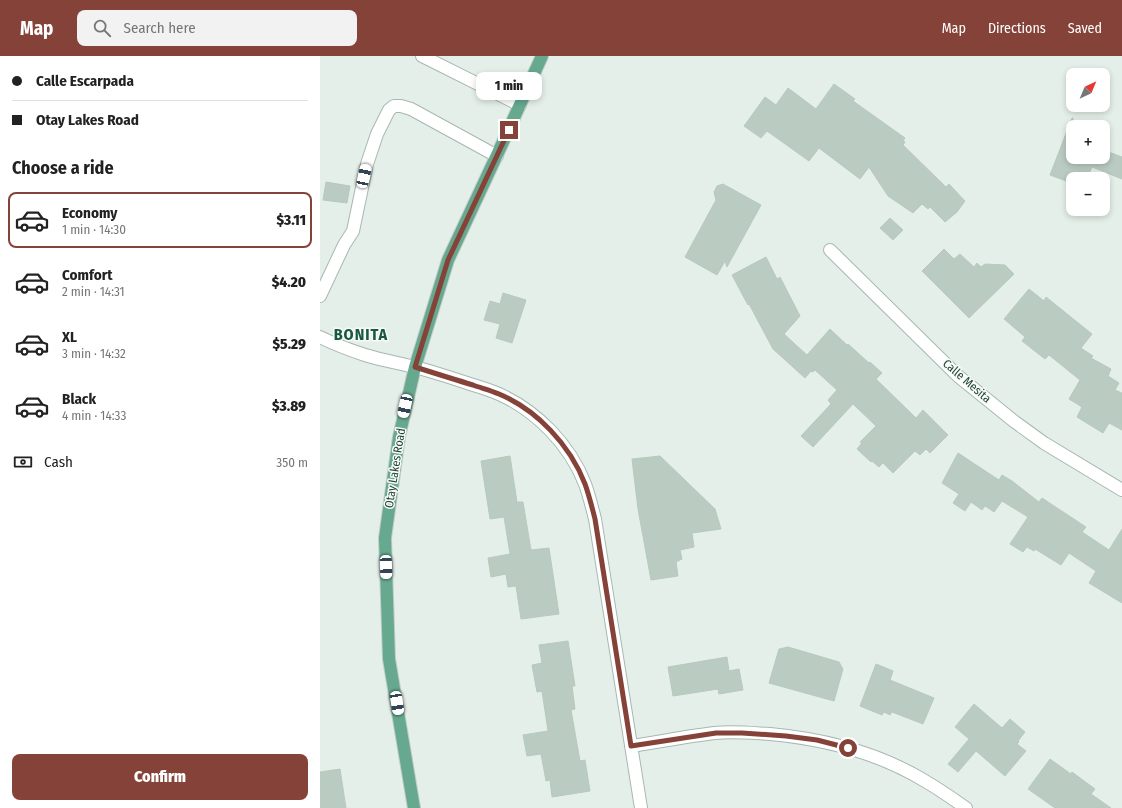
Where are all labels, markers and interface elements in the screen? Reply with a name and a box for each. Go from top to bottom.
search box [77,10,357,46]
text: Map [20,17,53,40]
icon: search [91,17,113,39]
text: Search here [123,19,196,37]
text: Map [942,20,966,37]
text: Directions [988,20,1046,37]
text: Saved [1068,20,1102,37]
north arrow [1066,68,1110,112]
map controls [1066,68,1110,216]
text: Calle Escarpada [36,72,134,90]
callout: 1 min [476,72,542,100]
text: 1 min [495,78,523,93]
text: Otay Lakes Road [36,111,139,129]
button: + [1066,120,1110,164]
route end [500,121,518,139]
text: Choose a ride [12,157,114,179]
car [356,163,372,189]
button: − [1066,172,1110,216]
icon: car [14,202,50,238]
text: Economy [62,204,117,222]
text: $3.11 [277,211,306,229]
text: 1 min · 14:30 [62,222,126,237]
icon: car [14,264,50,300]
text: Comfort [62,266,113,284]
text: $4.20 [272,273,306,291]
text: 2 min · 14:31 [62,284,125,299]
district label: BONITA [334,325,388,344]
icon: car [14,326,50,362]
text: XL [62,328,77,346]
text: $5.29 [273,335,306,353]
text: 3 min · 14:32 [62,346,126,361]
street label: Calle Mesita [940,356,994,406]
icon: car [14,388,50,424]
text: Black [62,390,96,408]
car [397,393,413,419]
text: $3.89 [272,397,306,415]
text: 4 min · 14:33 [62,408,126,423]
street label: Otay Lakes Road [382,427,408,509]
icon: cash [12,451,34,473]
text: Cash [44,453,73,471]
text: 350 m [276,455,308,470]
car [380,555,392,579]
car [389,690,405,716]
route start [839,739,857,757]
button: Confirm [12,754,308,800]

